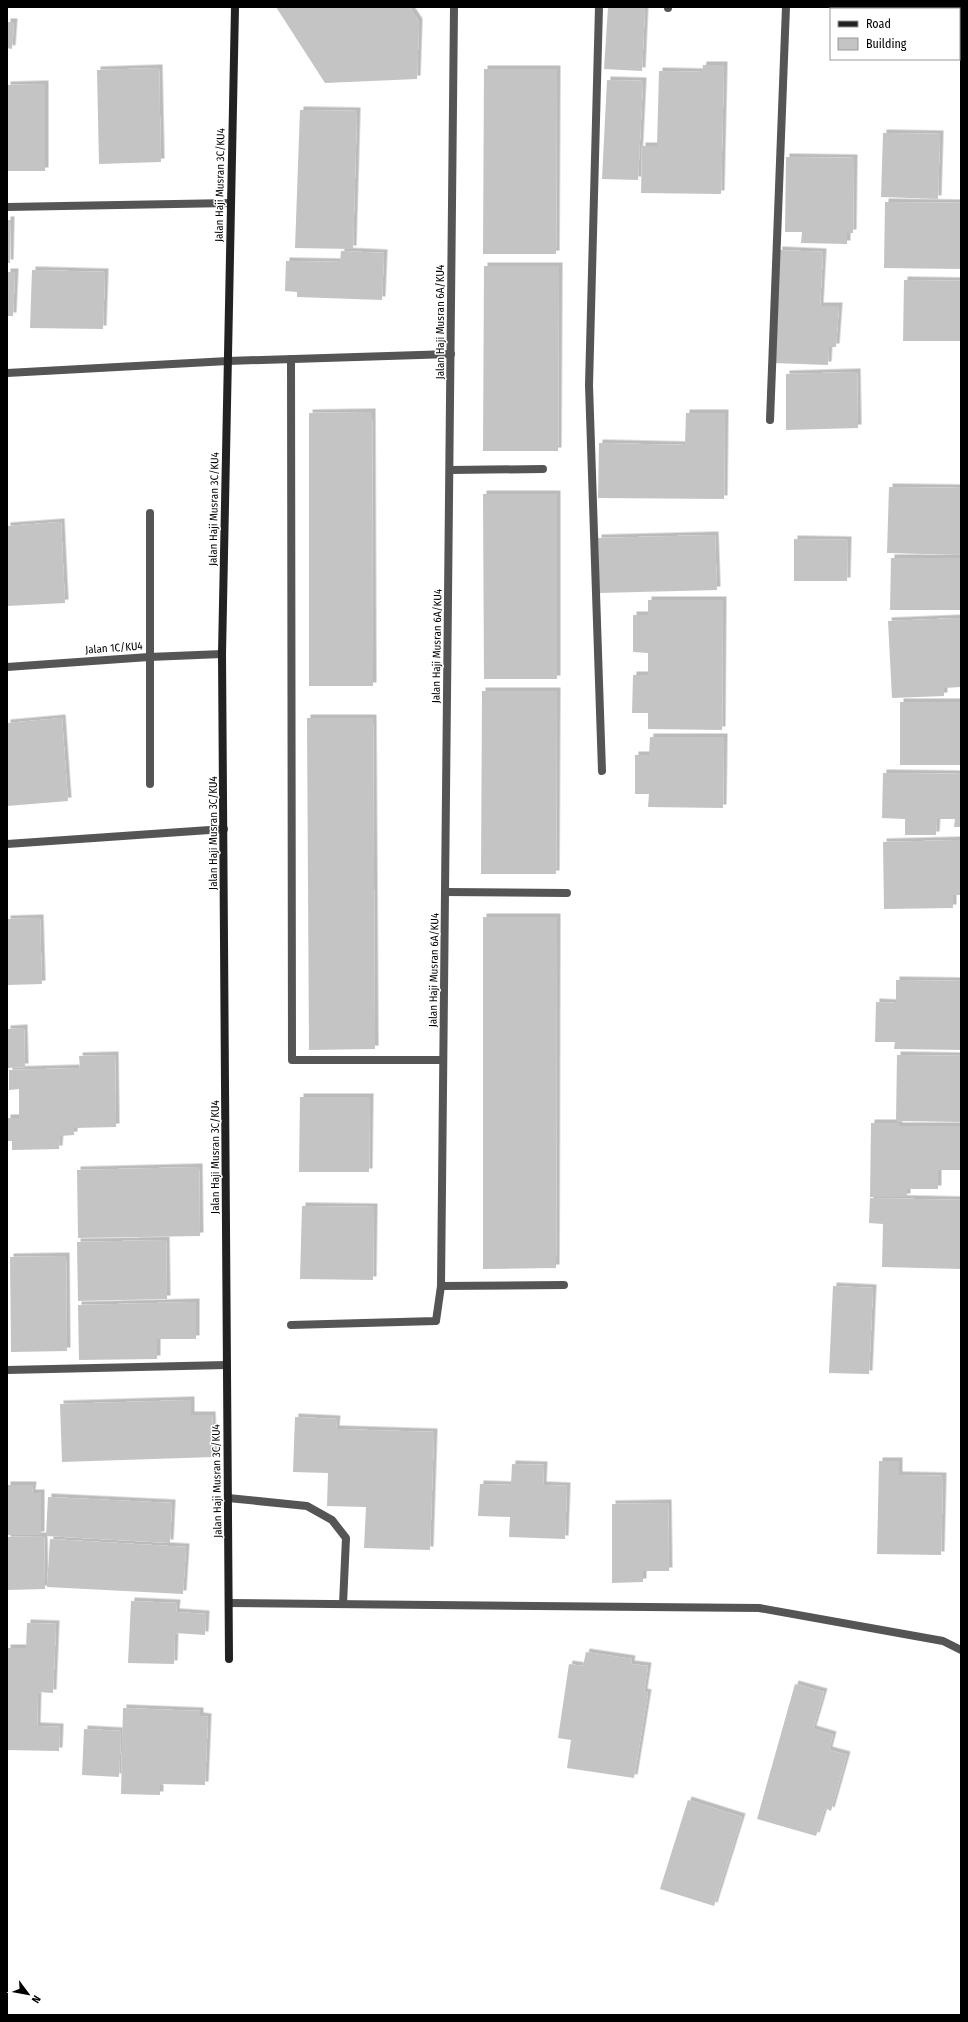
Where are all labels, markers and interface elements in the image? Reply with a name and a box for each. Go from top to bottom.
legend [830,8,960,60]
text: Road [866,17,891,31]
text: Building [866,37,907,51]
street label: Jalan Haji Musran 3C/KU4 [213,127,228,242]
street label: Jalan Haji Musran 6A/KU4 [434,264,447,379]
street label: Jalan Haji Musran 3C/KU4 [207,451,222,566]
street label: Jalan Haji Musran 6A/KU4 [430,588,445,703]
street label: Jalan 1C/KU4 [85,639,144,656]
street label: Jalan Haji Musran 3C/KU4 [207,775,220,890]
street label: Jalan Haji Musran 6A/KU4 [427,912,442,1027]
street label: Jalan Haji Musran 3C/KU4 [209,1099,222,1214]
street label: Jalan Haji Musran 3C/KU4 [209,1423,224,1538]
north arrow [8,1974,48,2014]
text: N [29,1993,43,2005]

